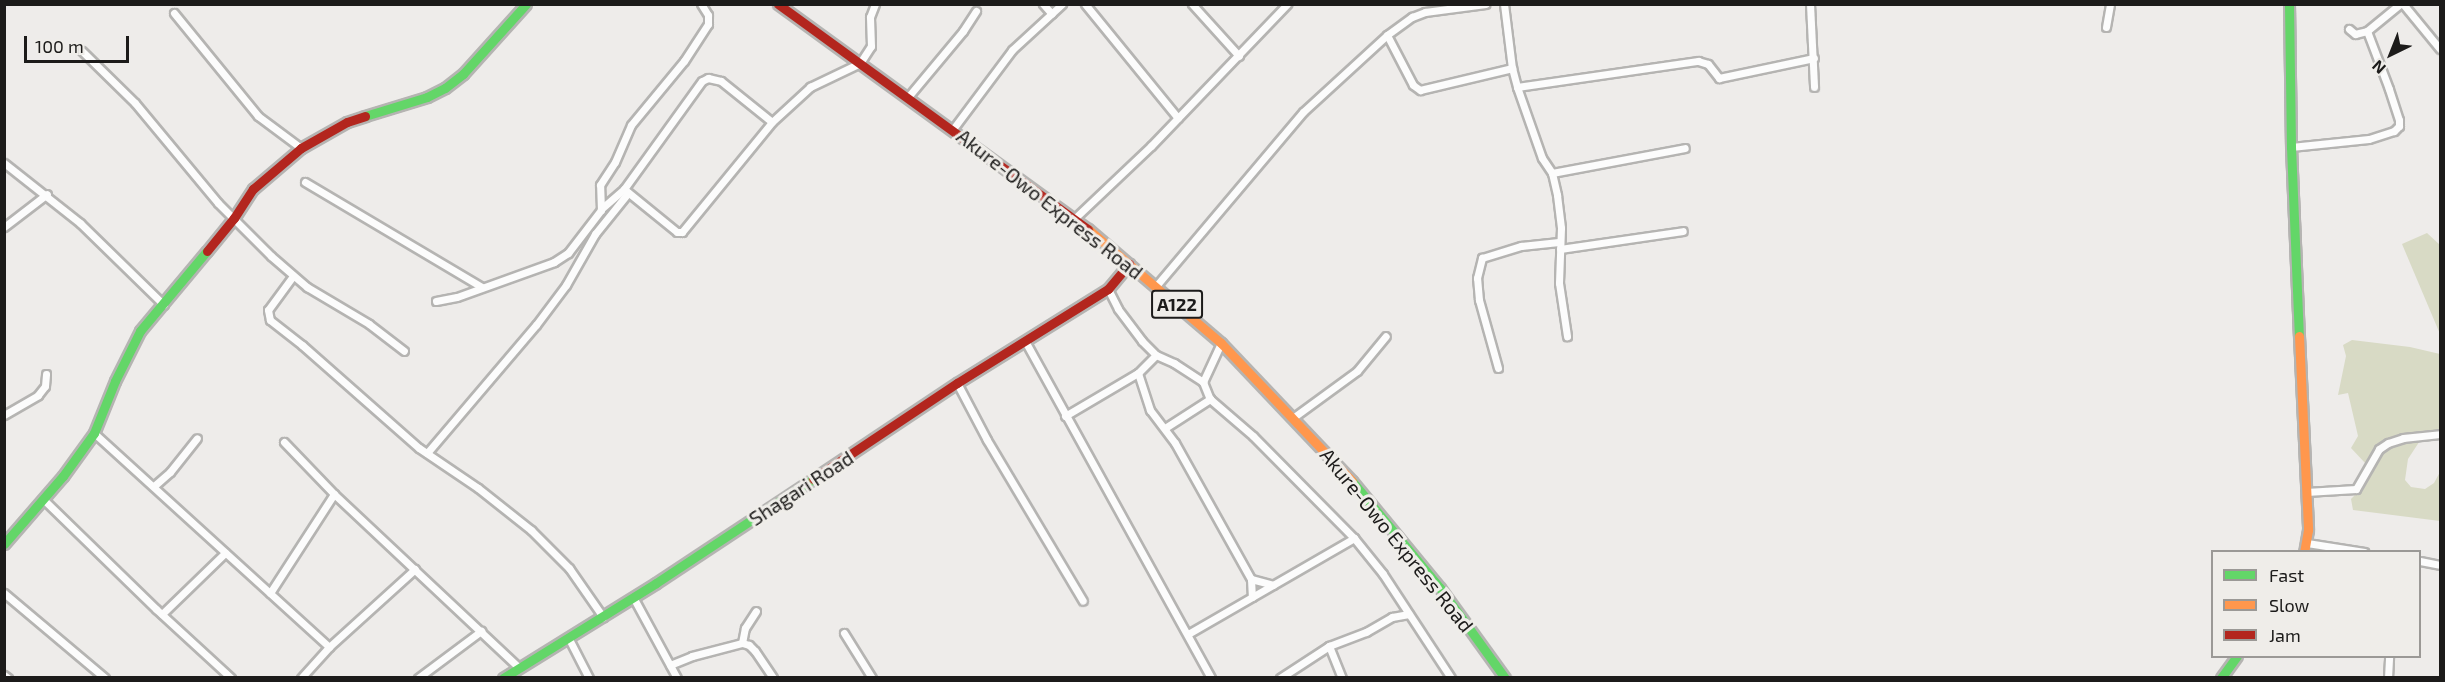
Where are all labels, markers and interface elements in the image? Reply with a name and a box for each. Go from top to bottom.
scale bar [27,24,132,62]
north arrow [2361,24,2421,84]
text: 100 m [35,35,84,57]
text: N [2368,57,2389,78]
street label: Akure-Owo Express Road [952,124,1148,284]
road number: A122 [1150,289,1204,319]
street label: Akure-Owo Express Road [1315,443,1479,637]
street label: Shagari Road [744,445,858,531]
legend [2211,550,2421,658]
text: Fast [2269,564,2304,586]
text: Slow [2269,594,2309,616]
text: Jam [2269,624,2301,646]

